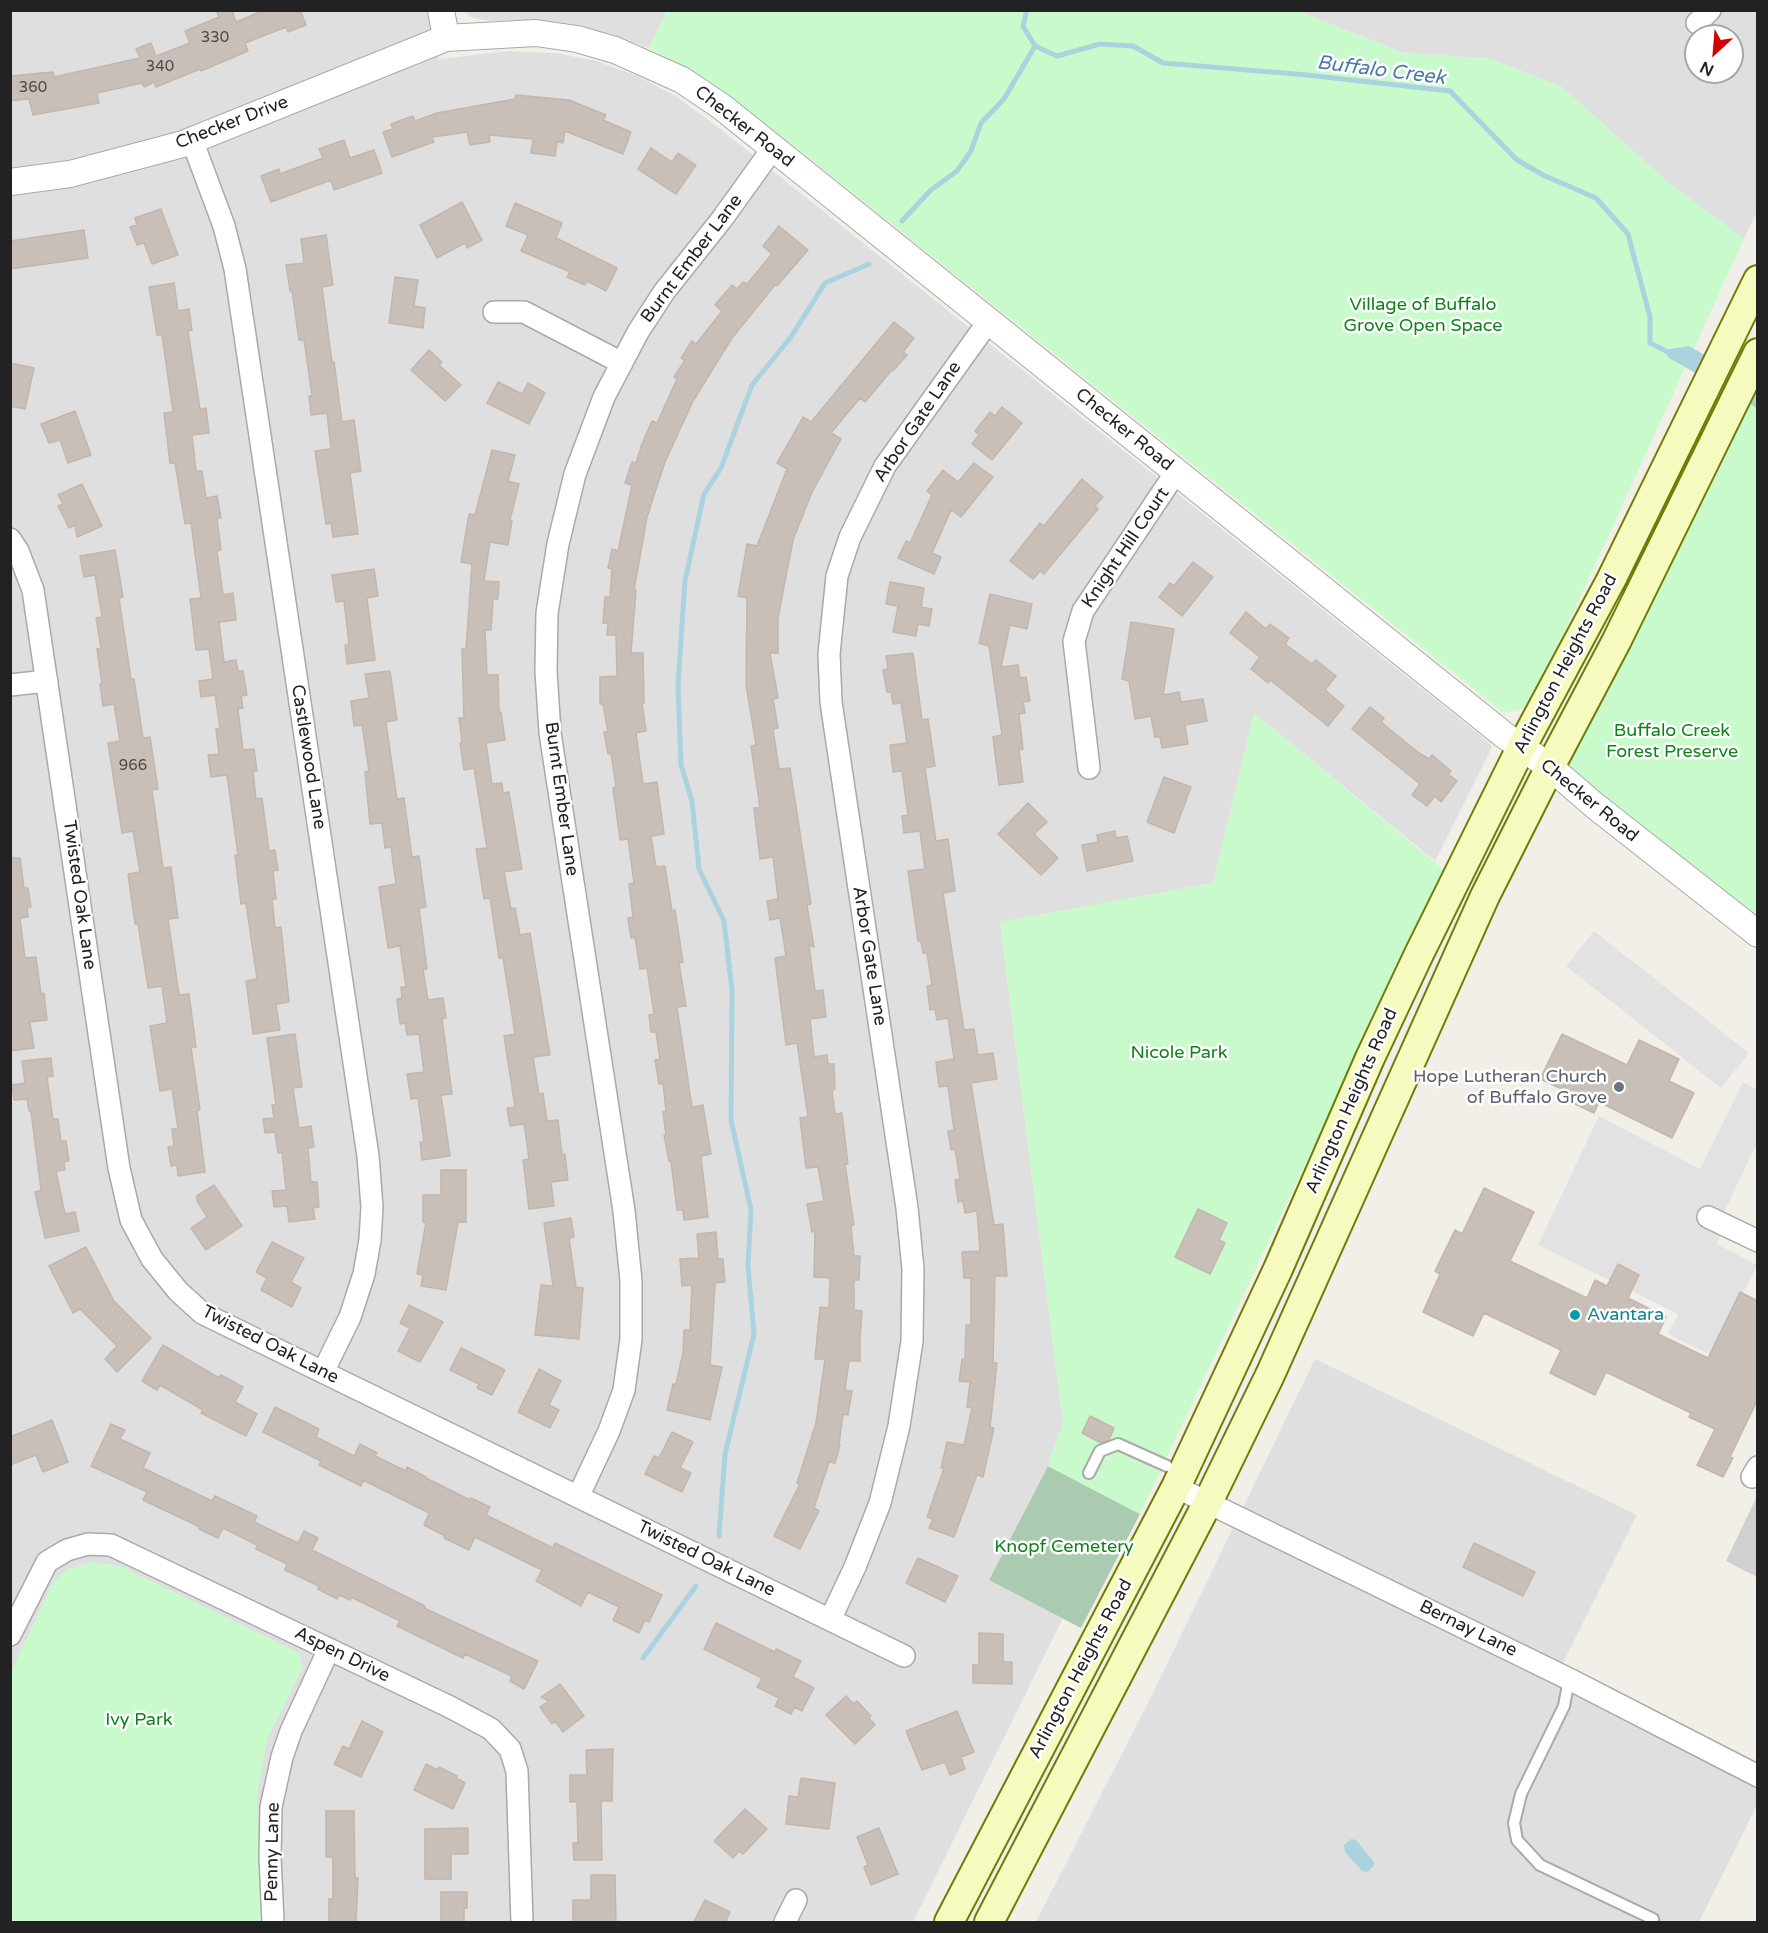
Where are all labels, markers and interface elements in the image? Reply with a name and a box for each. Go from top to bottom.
north arrow [1684,24,1744,84]
house number: 330 [201,29,229,47]
water label: Buffalo Creek [1315,51,1447,91]
text: N [1697,57,1717,80]
house number: 340 [146,58,174,76]
house number: 360 [19,79,47,97]
street label: Checker Road [690,82,798,172]
street label: Checker Drive [173,92,291,154]
street label: Burnt Ember Lane [637,191,747,327]
park label: Village of Buffalo Grove Open Space [1343,294,1503,336]
street label: Arbor Gate Lane [870,358,966,486]
street label: Checker Road [1071,384,1177,476]
street label: Knight Hill Court [1078,484,1174,612]
street label: Arlington Heights Road [1509,570,1623,758]
street label: Castlewood Lane [286,683,330,831]
park label: Buffalo Creek Forest Preserve [1606,720,1738,762]
street label: Burnt Ember Lane [540,721,582,877]
street label: Checker Road [1536,755,1642,847]
house number: 966 [119,757,147,775]
street label: Twisted Oak Lane [58,819,100,971]
street label: Arbor Gate Lane [847,885,891,1027]
street label: Arlington Heights Road [1301,1005,1403,1197]
park label: Nicole Park [1130,1042,1228,1064]
place label: Hope Lutheran Church of Buffalo Grove [1413,1066,1607,1108]
marker: Hope Lutheran Church of Buffalo Grove [1612,1080,1626,1094]
street label: Twisted Oak Lane [198,1301,342,1389]
place label: Avantara [1587,1304,1664,1326]
marker: Avantara [1568,1308,1582,1322]
street label: Twisted Oak Lane [634,1516,778,1602]
park label: Knopf Cemetery [994,1536,1134,1558]
street label: Arlington Heights Road [1024,1575,1138,1763]
street label: Bernay Lane [1415,1596,1521,1662]
street label: Aspen Drive [291,1623,393,1687]
park label: Ivy Park [105,1709,173,1731]
street label: Penny Lane [261,1802,285,1902]

